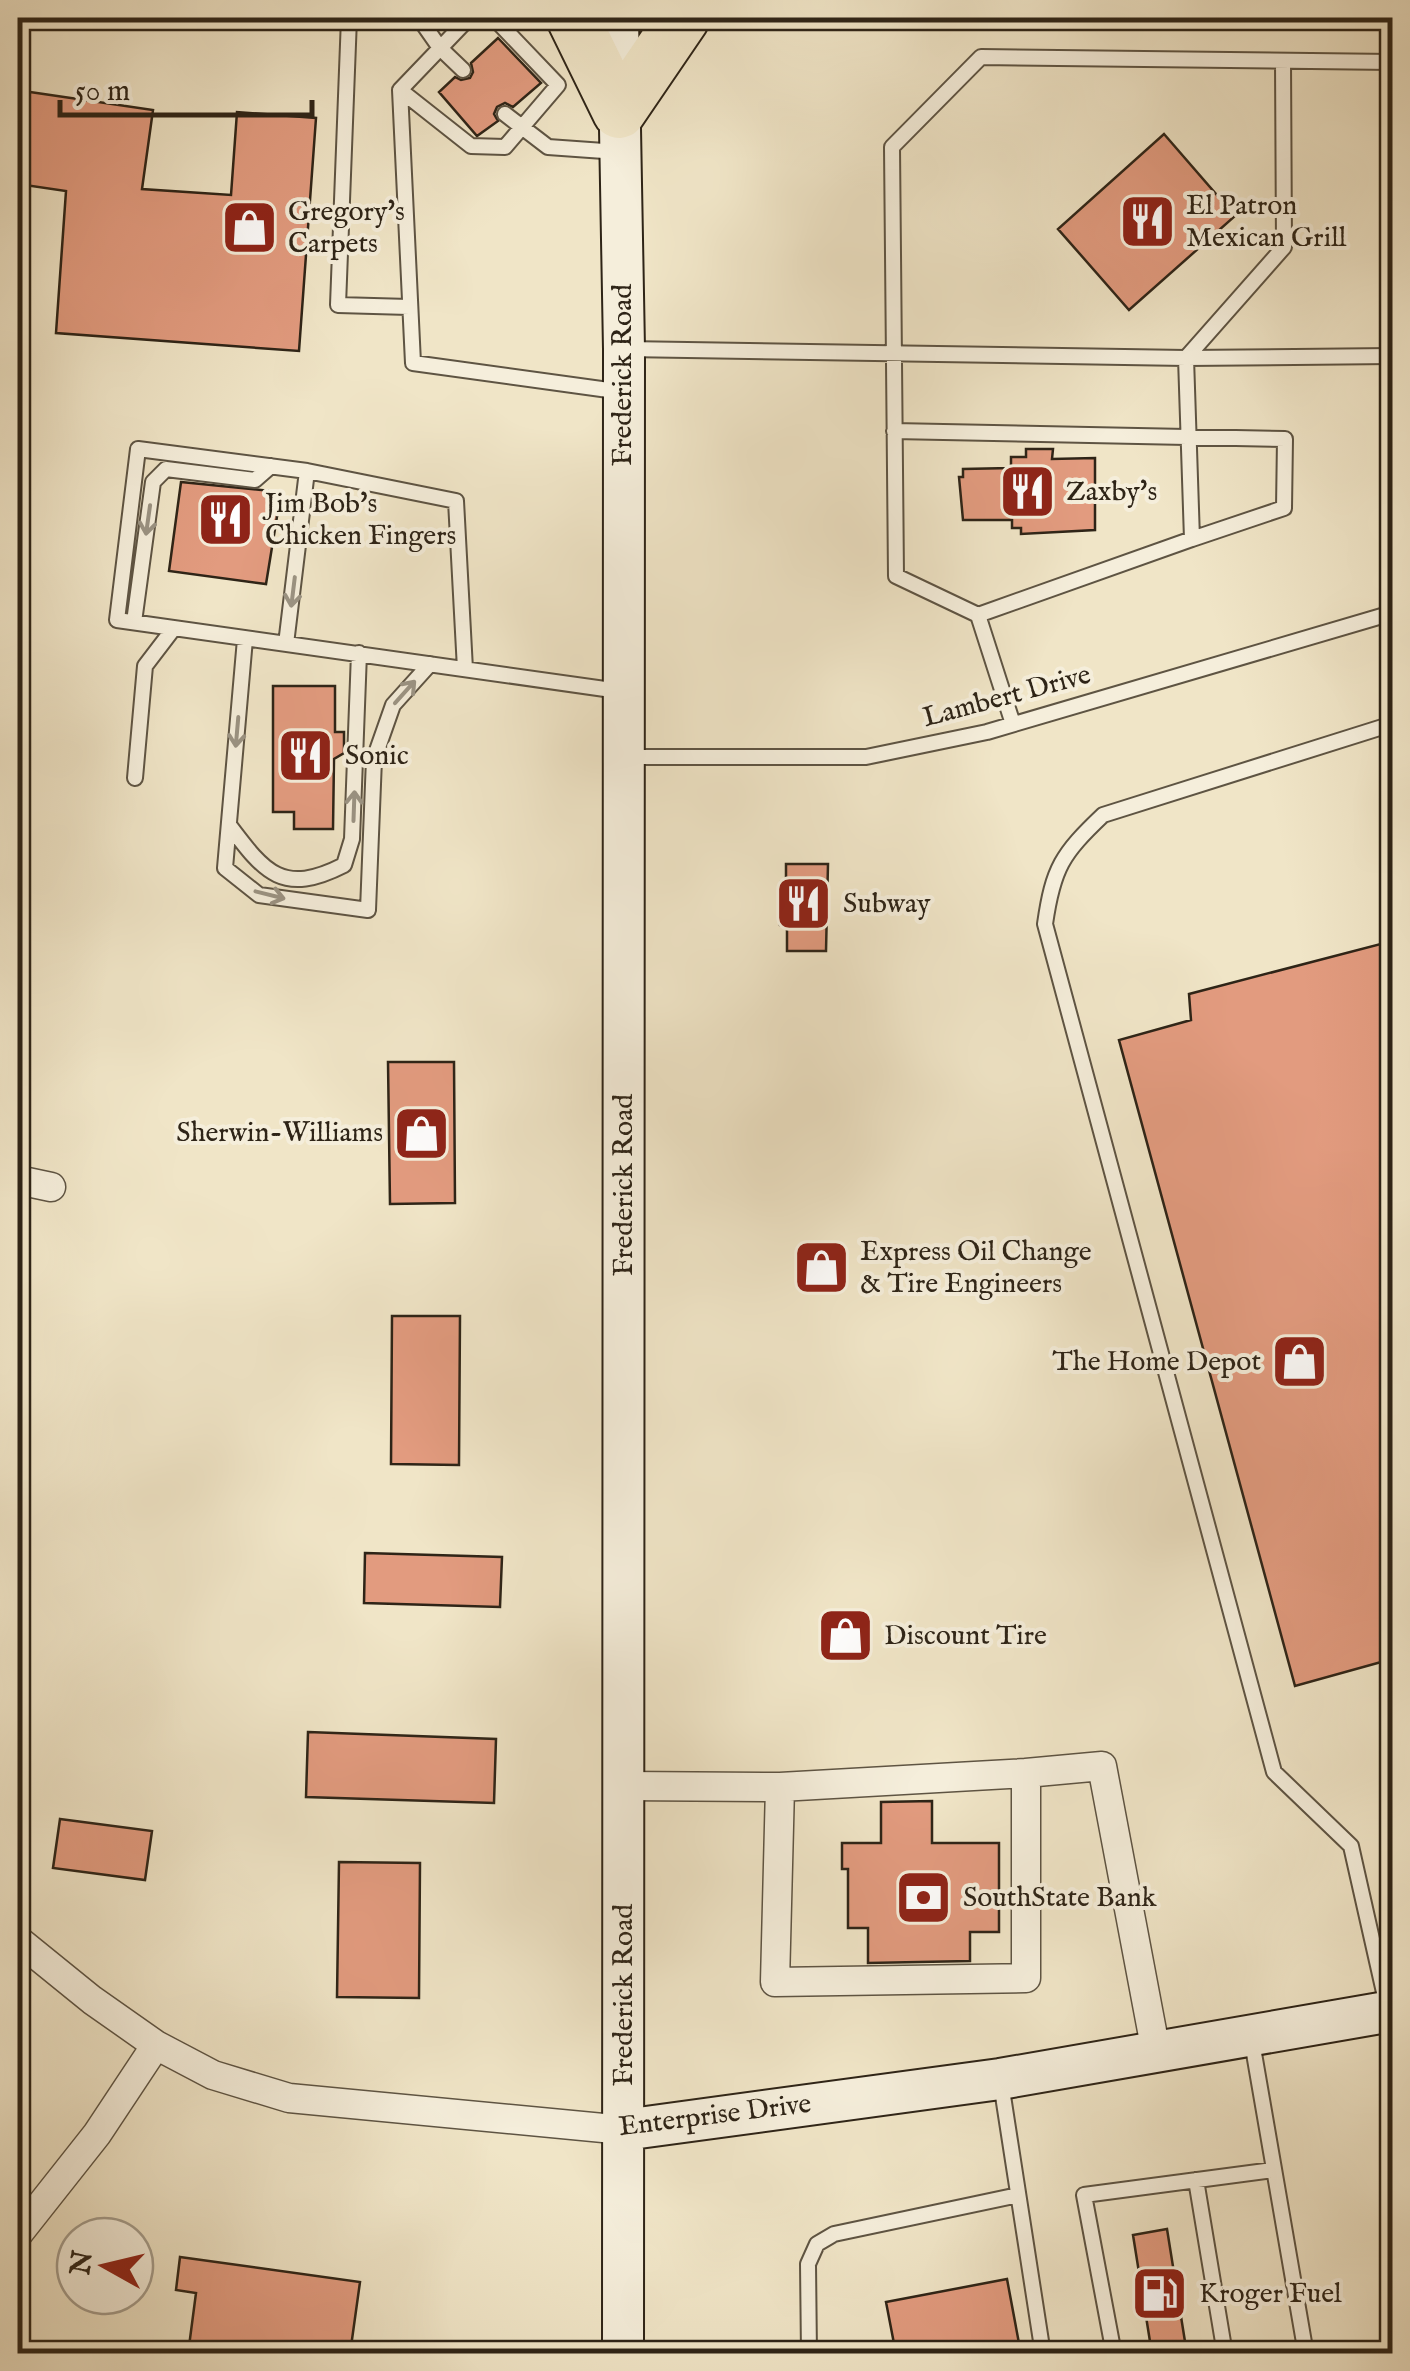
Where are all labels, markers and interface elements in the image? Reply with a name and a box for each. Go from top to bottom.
scale bar [60,55,312,117]
text: 50 m [75,73,130,111]
place label: El Patron Mexican Grill [1186,189,1347,256]
restaurant icon: El Patron Mexican Grill [1117,192,1177,252]
place label: Gregory's Carpets [288,195,405,262]
shop icon: Gregory's Carpets [219,198,279,258]
street label: Frederick Road [606,284,641,466]
restaurant icon: Zaxby's [997,462,1057,522]
place label: Zaxby's [1066,475,1157,510]
place label: Jim Bob's Chicken Fingers [262,487,456,554]
restaurant icon: Jim Bob's Chicken Fingers [196,490,256,550]
one-way arrow [138,503,156,535]
one-way arrow [283,576,301,608]
street label: Lambert Drive [919,658,1095,736]
one-way arrow [393,680,416,705]
one-way arrow [227,715,246,748]
restaurant icon: Sonic [276,726,336,786]
place label: Sonic [345,739,409,774]
one-way arrow [344,790,363,822]
restaurant icon: Subway [774,874,834,934]
one-way arrow [254,887,286,905]
place label: Subway [843,887,931,922]
street label: Frederick Road [607,1094,642,1276]
shop icon: Sherwin-Williams [392,1103,452,1163]
place label: Sherwin-Williams [176,1116,383,1151]
place label: Express Oil Change & Tire Engineers [860,1235,1092,1302]
shop icon: Express Oil Change & Tire Engineers [791,1238,851,1298]
shop icon: The Home Depot [1270,1332,1330,1392]
place label: The Home Depot [1052,1345,1261,1380]
shop icon: Discount Tire [815,1606,875,1666]
place label: Discount Tire [884,1619,1047,1654]
bank icon: SouthState Bank [894,1868,954,1928]
place label: SouthState Bank [963,1881,1158,1916]
street label: Frederick Road [607,1904,642,2086]
street label: Enterprise Drive [617,2087,813,2145]
north arrow [55,2216,155,2316]
text: N [64,2248,102,2278]
fuel station icon: Kroger Fuel [1130,2264,1190,2324]
place label: Kroger Fuel [1199,2277,1342,2312]

